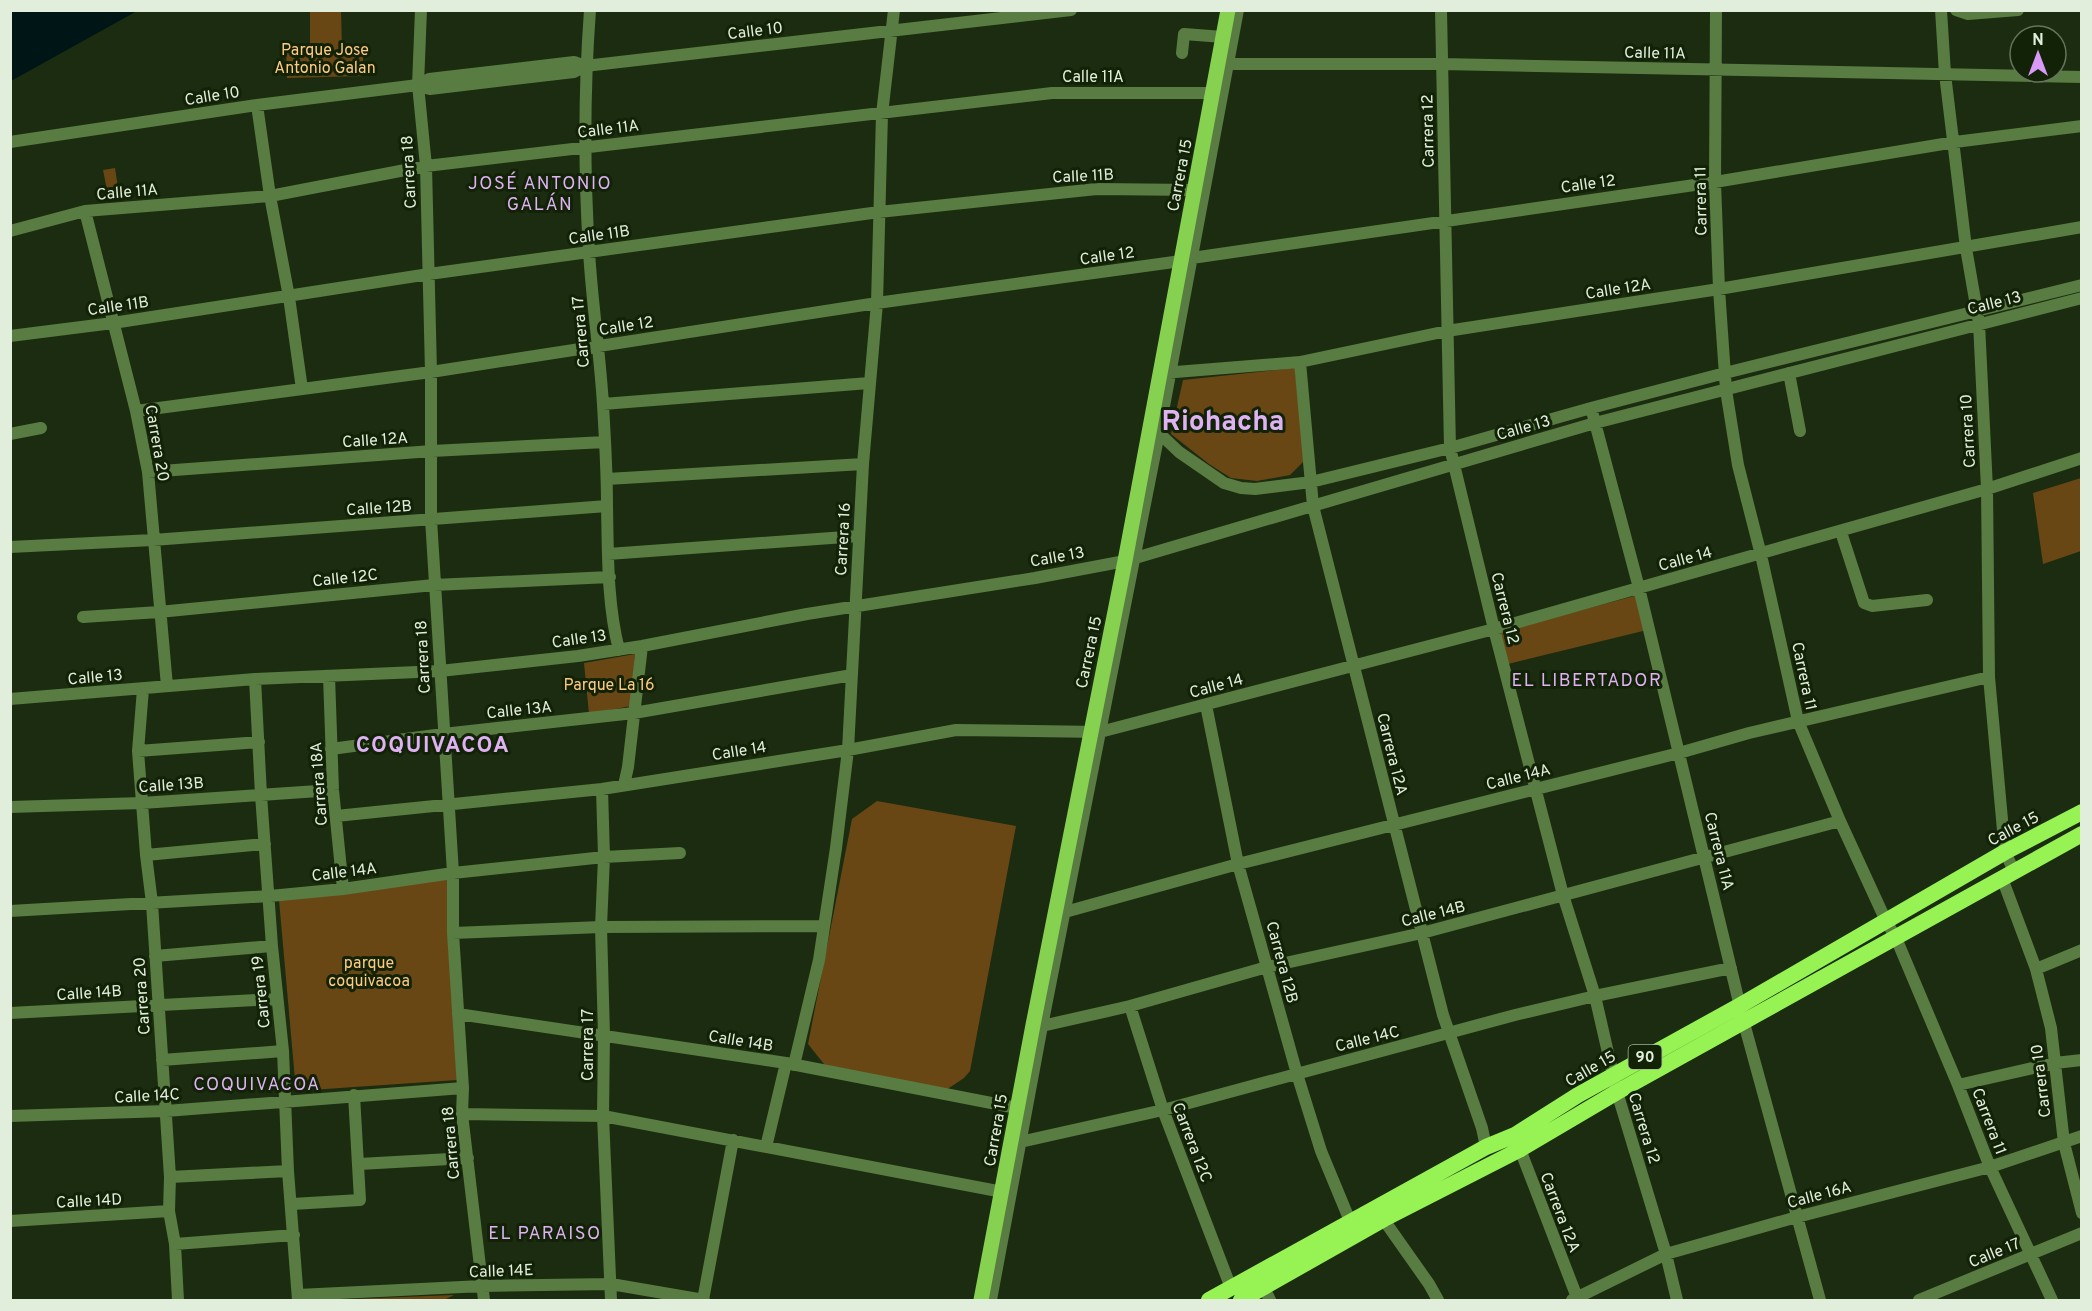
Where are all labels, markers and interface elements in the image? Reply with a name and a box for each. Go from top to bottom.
street label: Calle 10 [726,19,784,45]
north arrow [2008,24,2068,84]
text: N [2032,31,2044,51]
park label: Parque Jose Antonio Galan [274,41,376,79]
street label: Calle 11A [1624,43,1686,65]
street label: Calle 11A [1062,68,1124,88]
street label: Calle 10 [183,83,241,111]
street label: Carrera 12 [1418,94,1440,168]
street label: Calle 11A [576,116,640,144]
street label: Carrera 18 [398,135,422,209]
street label: Carrera 15 [1164,137,1198,213]
street label: Calle 11B [1052,165,1115,189]
street label: Carrera 11 [1691,166,1713,236]
district label: JOSÉ ANTONIO GALÁN [468,171,612,217]
street label: Calle 12 [1560,171,1617,199]
street label: Calle 11A [95,180,159,206]
street label: Calle 11B [567,222,631,250]
street label: Calle 12 [1079,243,1136,271]
street label: Calle 12A [1584,275,1653,305]
street label: Calle 13 [1965,288,2024,320]
street label: Calle 11B [86,293,150,321]
street label: Carrera 17 [569,295,595,369]
street label: Calle 12 [597,313,655,341]
street label: Carrera 10 [1957,393,1981,468]
street label: Carrera 20 [139,403,173,483]
district label: Riohacha [1162,405,1284,441]
street label: Calle 13 [1494,412,1553,446]
street label: Calle 12A [341,429,409,453]
street label: Calle 12B [346,497,413,521]
street label: Carrera 16 [832,502,856,576]
street label: Calle 13 [1028,543,1086,573]
street label: Calle 14 [1656,543,1715,577]
street label: Calle 12C [312,566,379,592]
street label: Carrera 12 [1485,570,1523,647]
street label: Carrera 15 [1073,614,1107,691]
street label: Carrera 18 [412,620,436,694]
street label: Calle 13 [551,626,608,654]
street label: Carrera 11 [1786,640,1820,713]
street label: Calle 13 [67,666,124,690]
street label: Calle 14 [1187,670,1246,704]
district label: EL LIBERTADOR [1512,670,1662,693]
park label: Parque La 16 [563,676,655,696]
street label: Calle 13A [485,698,553,724]
street label: Carrera 12A [1371,711,1411,798]
district label: COQUIVACOA [356,733,510,760]
street label: Calle 14 [711,738,768,766]
street label: Carrera 18A [307,741,333,827]
street label: Calle 14A [1484,760,1553,796]
street label: Calle 13B [138,774,205,798]
street label: Calle 15 [1985,808,2043,852]
street label: Carrera 11A [1699,810,1737,893]
street label: Calle 14A [310,859,378,887]
street label: Calle 14B [1399,897,1468,933]
street label: Carrera 12B [1261,919,1302,1006]
street label: Carrera 19 [248,954,276,1029]
park label: parque coquivacoa [328,954,410,992]
street label: Carrera 20 [130,956,156,1035]
street label: Calle 14B [56,982,123,1006]
street label: Carrera 17 [579,1009,599,1081]
street label: Calle 14C [1333,1022,1402,1058]
street label: Calle 14B [707,1027,775,1057]
street label: Carrera 10 [2028,1043,2056,1119]
road number: 90 [1628,1045,1662,1069]
street label: Calle 15 [1562,1047,1620,1092]
district label: COQUIVACOA [193,1074,321,1097]
street label: Calle 14C [114,1085,180,1109]
street label: Carrera 11 [1966,1086,2010,1158]
street label: Carrera 12 [1623,1090,1663,1167]
street label: Carrera 15 [981,1092,1013,1168]
street label: Carrera 12C [1167,1100,1216,1185]
street label: Carrera 18 [439,1105,465,1180]
street label: Carrera 12A [1535,1170,1584,1256]
street label: Calle 16A [1785,1178,1854,1214]
street label: Calle 14D [56,1190,123,1214]
district label: EL PARAISO [488,1223,602,1246]
street label: Calle 17 [1966,1235,2023,1273]
street label: Calle 14E [468,1261,534,1283]

